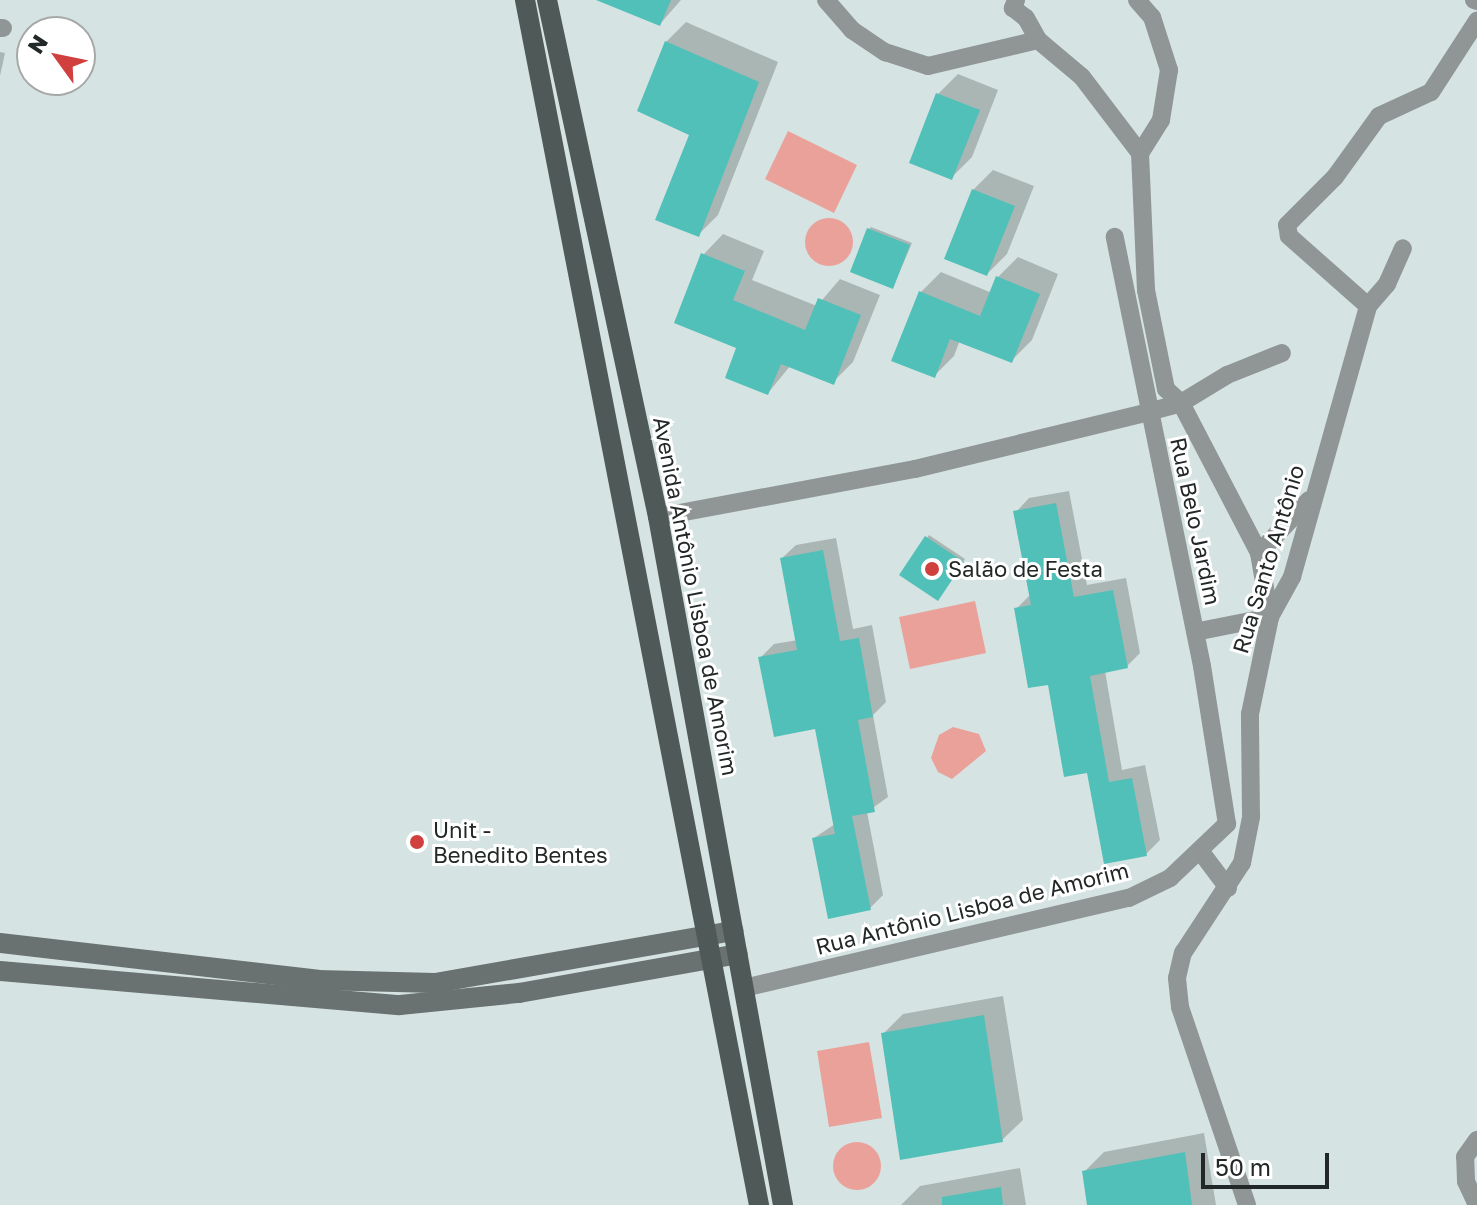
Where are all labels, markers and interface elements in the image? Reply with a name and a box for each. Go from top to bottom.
north arrow [16,16,96,96]
text: N [21,29,53,58]
street label: Avenida Antônio Lisboa de Amorim [648,414,744,778]
street label: Rua Belo Jardim [1165,435,1227,607]
street label: Rua Santo Antônio [1227,462,1309,656]
place label: Salão de Festa [948,556,1103,582]
marker: Salão de Festa [923,560,941,578]
place label: Unit - Benedito Bentes [433,816,608,868]
marker: Unit - Benedito Bentes [408,833,426,851]
street label: Rua Antônio Lisboa de Amorim [813,856,1131,960]
scale bar [1205,1137,1333,1187]
text: 50 m [1215,1152,1271,1181]

